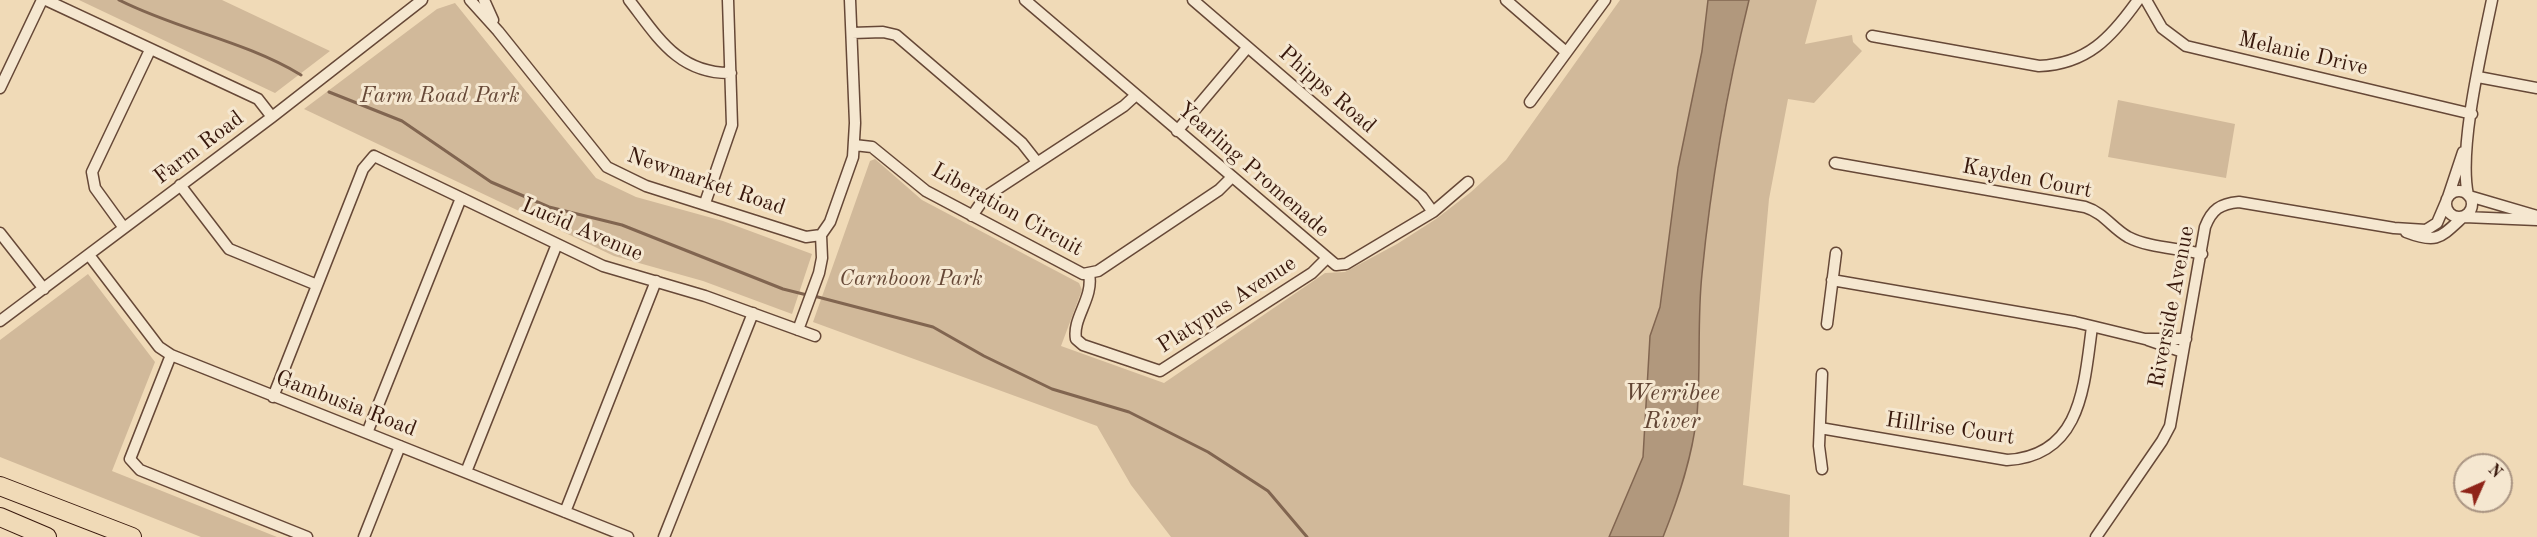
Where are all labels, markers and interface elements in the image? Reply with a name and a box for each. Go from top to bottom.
street label: Melanie Drive [2236,26,2370,82]
street label: Phipps Road [1273,41,1381,139]
park label: Farm Road Park [360,83,520,109]
street label: Yearling Promenade [1171,97,1335,243]
street label: Farm Road [149,106,249,190]
street label: Newmarket Road [623,143,789,221]
street label: Kayden Court [1960,153,2094,205]
street label: Liberation Circuit [927,157,1087,263]
street label: Lucid Avenue [517,193,647,267]
street label: Riverside Avenue [2143,224,2201,390]
street label: Platypus Avenue [1153,250,1301,360]
park label: Carnboon Park [839,266,983,292]
street label: Gambusia Road [272,365,420,443]
water label: Werribee River [1624,380,1720,436]
street label: Hillrise Court [1884,407,2016,451]
north arrow [2453,453,2513,513]
text: N [2484,462,2504,482]

